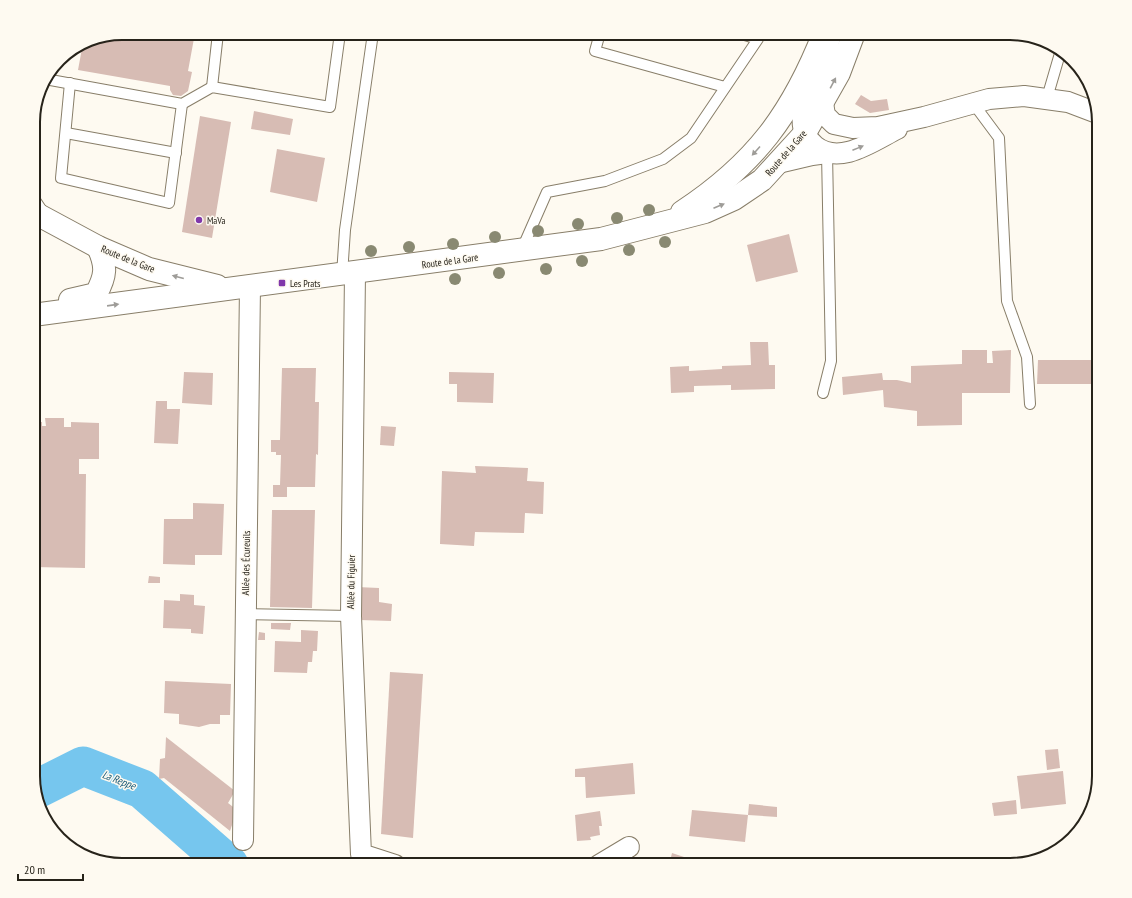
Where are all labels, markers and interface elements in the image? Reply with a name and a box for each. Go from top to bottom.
one-way arrow [830,77,837,89]
street label: Route de la Gare [762,127,810,179]
one-way arrow [852,145,863,151]
one-way arrow [751,146,760,156]
one-way arrow [713,203,724,209]
place label: MaVa [207,214,226,227]
marker: MaVa [194,215,204,225]
street label: Route de la Gare [99,242,157,276]
street label: Route de la Gare [421,251,479,271]
one-way arrow [172,274,184,280]
place label: Les Prats [290,277,321,290]
marker: Les Prats [277,278,287,288]
one-way arrow [107,301,120,308]
street label: Allée des Écureuils [239,530,253,596]
street label: Allée du Figuier [344,554,358,609]
water label: La Reppe [100,767,139,793]
scale bar [18,856,83,882]
text: 20 m [24,862,45,877]

